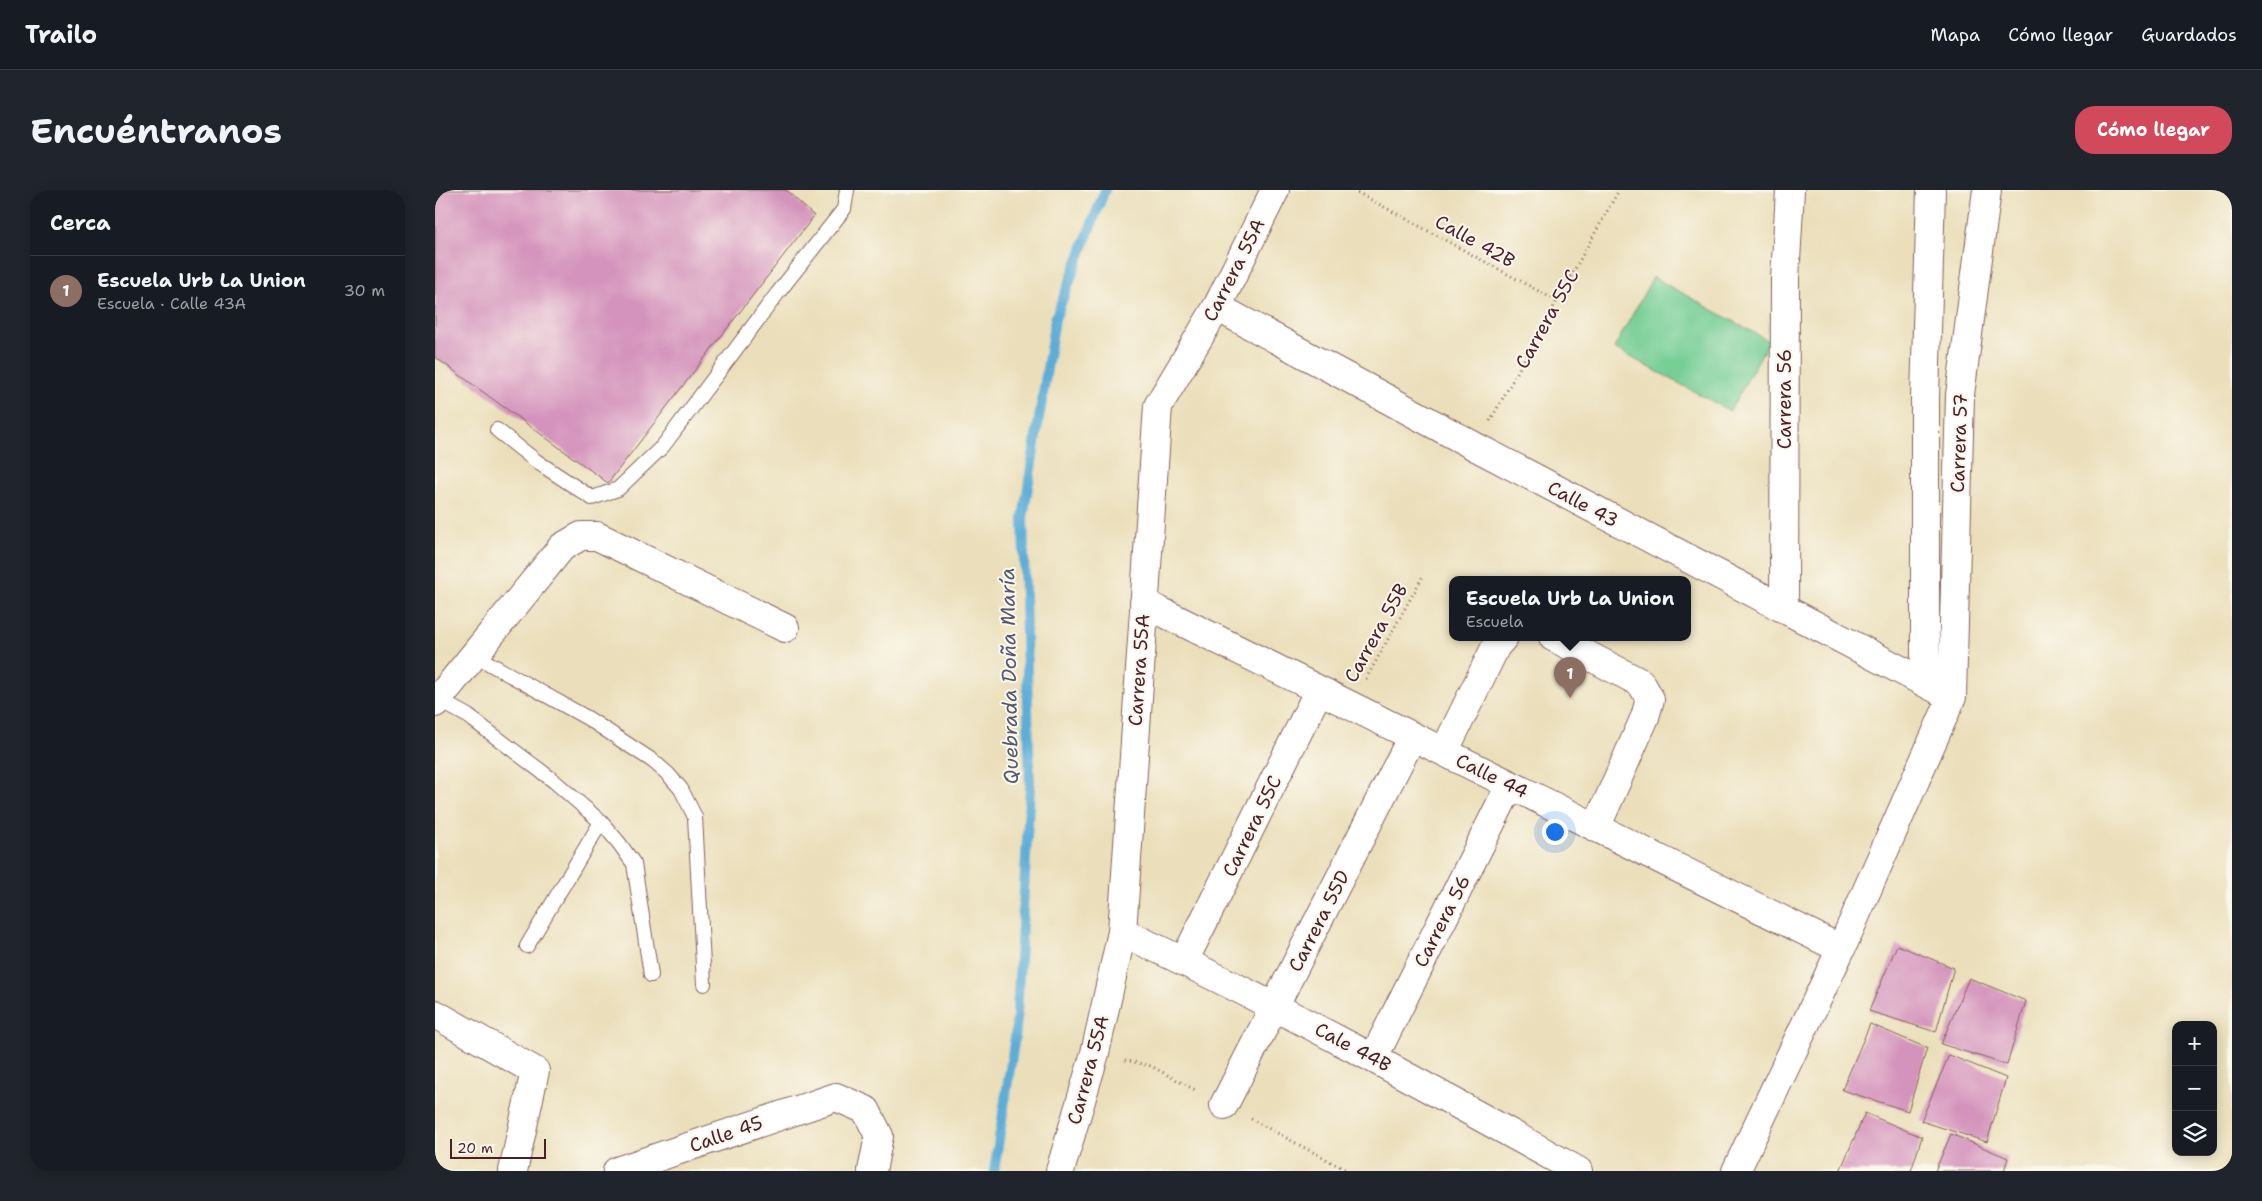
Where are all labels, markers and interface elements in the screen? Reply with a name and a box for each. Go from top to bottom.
text: Trailo [25,19,97,51]
text: Mapa [1930,23,1980,47]
text: Cómo llegar [2008,23,2113,47]
text: Guardados [2141,23,2237,47]
button: Cómo llegar [2075,106,2232,154]
text: Encuéntranos [30,107,282,154]
text: Cerca [50,209,111,237]
street label: Calle 42B [1431,209,1519,273]
street label: Carrera 55A [1197,214,1271,326]
street label: Carrera 55C [1509,265,1585,373]
text: Escuela Urb La Union [97,268,306,293]
text: 1 [62,280,70,301]
text: 30 m [344,280,385,301]
text: Escuela · Calle 43A [97,293,246,314]
street label: Carrera 56 [1772,349,1797,449]
street label: Carrera 57 [1945,393,1973,493]
street label: Calle 43 [1543,475,1623,533]
water label: Quebrada Doña María [994,568,1024,784]
popup [1449,576,1691,641]
street label: Carrera 55B [1338,579,1414,687]
text: Escuela Urb La Union [1466,586,1674,611]
text: Escuela [1466,611,1523,632]
street label: Carrera 55A [1123,613,1155,727]
pin: 1 [1554,657,1586,698]
street label: Calle 44 [1452,748,1532,804]
street label: Carrera 55C [1217,771,1287,881]
your location [1542,819,1568,845]
street label: Carrera 55D [1283,866,1355,976]
street label: Carrera 56 [1408,871,1476,971]
street label: Carrera 55A [1061,1012,1115,1127]
street label: Cale 44B [1310,1016,1396,1078]
map controls [2172,1021,2217,1156]
button: + [2172,1021,2217,1066]
button: − [2172,1066,2217,1111]
street label: Calle 45 [686,1110,766,1158]
button: layers [2172,1111,2217,1156]
scale bar [450,1136,546,1159]
text: 20 m [457,1139,493,1157]

